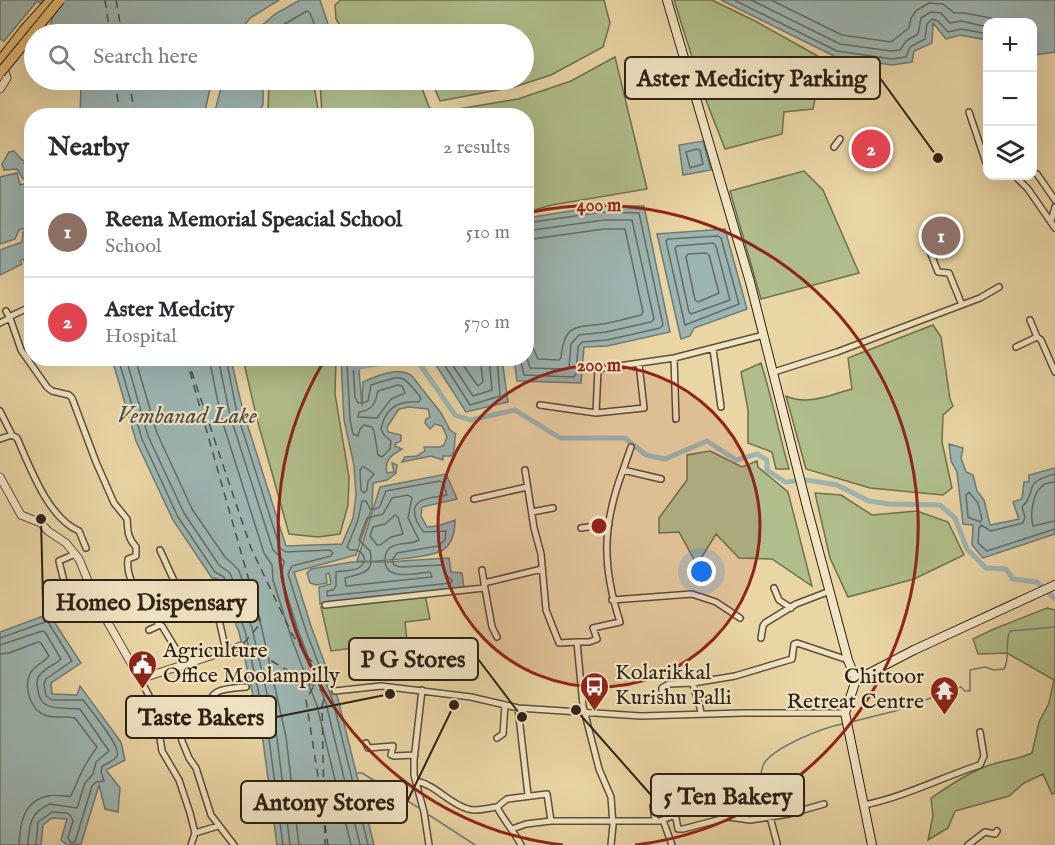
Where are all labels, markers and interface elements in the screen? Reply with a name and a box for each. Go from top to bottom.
map controls [983,18,1037,180]
button: + [983,18,1037,72]
search box [24,24,534,90]
icon: search [45,41,78,74]
text: Search here [93,43,198,71]
callout: Aster Medicity Parking [625,57,880,99]
text: Aster Medicity Parking [636,64,868,95]
button: − [983,72,1037,126]
pin: 2 [852,126,890,172]
button: layers [983,126,1037,180]
text: Nearby [48,131,129,164]
text: 2 results [443,135,510,160]
text: 400 m [577,195,621,218]
text: Reena Memorial Speacial School [105,206,402,234]
pin: 1 [922,214,960,258]
text: 1 [64,220,71,245]
text: 510 m [466,220,510,245]
text: School [105,234,161,259]
text: Aster Medcity [105,296,234,324]
text: 2 [63,310,72,335]
text: 570 m [464,310,510,335]
text: Hospital [105,324,177,349]
text: 200 m [577,355,621,378]
water label: Vembanad Lake [117,401,257,432]
centre of rings [589,516,609,536]
your location [687,557,716,586]
callout: Homeo Dispensary [43,580,258,622]
text: Homeo Dispensary [55,588,248,619]
place label: Agriculture Office Moolampilly [162,637,340,690]
callout: P G Stores [349,638,478,680]
text: P G Stores [360,645,466,676]
public building icon: Agriculture Office Moolampilly [126,648,158,690]
place label: Kolarikkal Kurishu Palli [615,659,732,712]
place label: Chittoor Retreat Centre [786,663,924,716]
bus stop icon: Kolarikkal Kurishu Palli [578,670,610,712]
temple icon: Chittoor Retreat Centre [929,674,961,716]
callout: Taste Bakers [126,696,276,738]
text: Taste Bakers [137,703,265,734]
callout: 5 Ten Bakery [651,774,804,816]
callout: Antony Stores [241,781,407,823]
text: 5 Ten Bakery [664,782,794,813]
text: Antony Stores [252,788,395,819]

